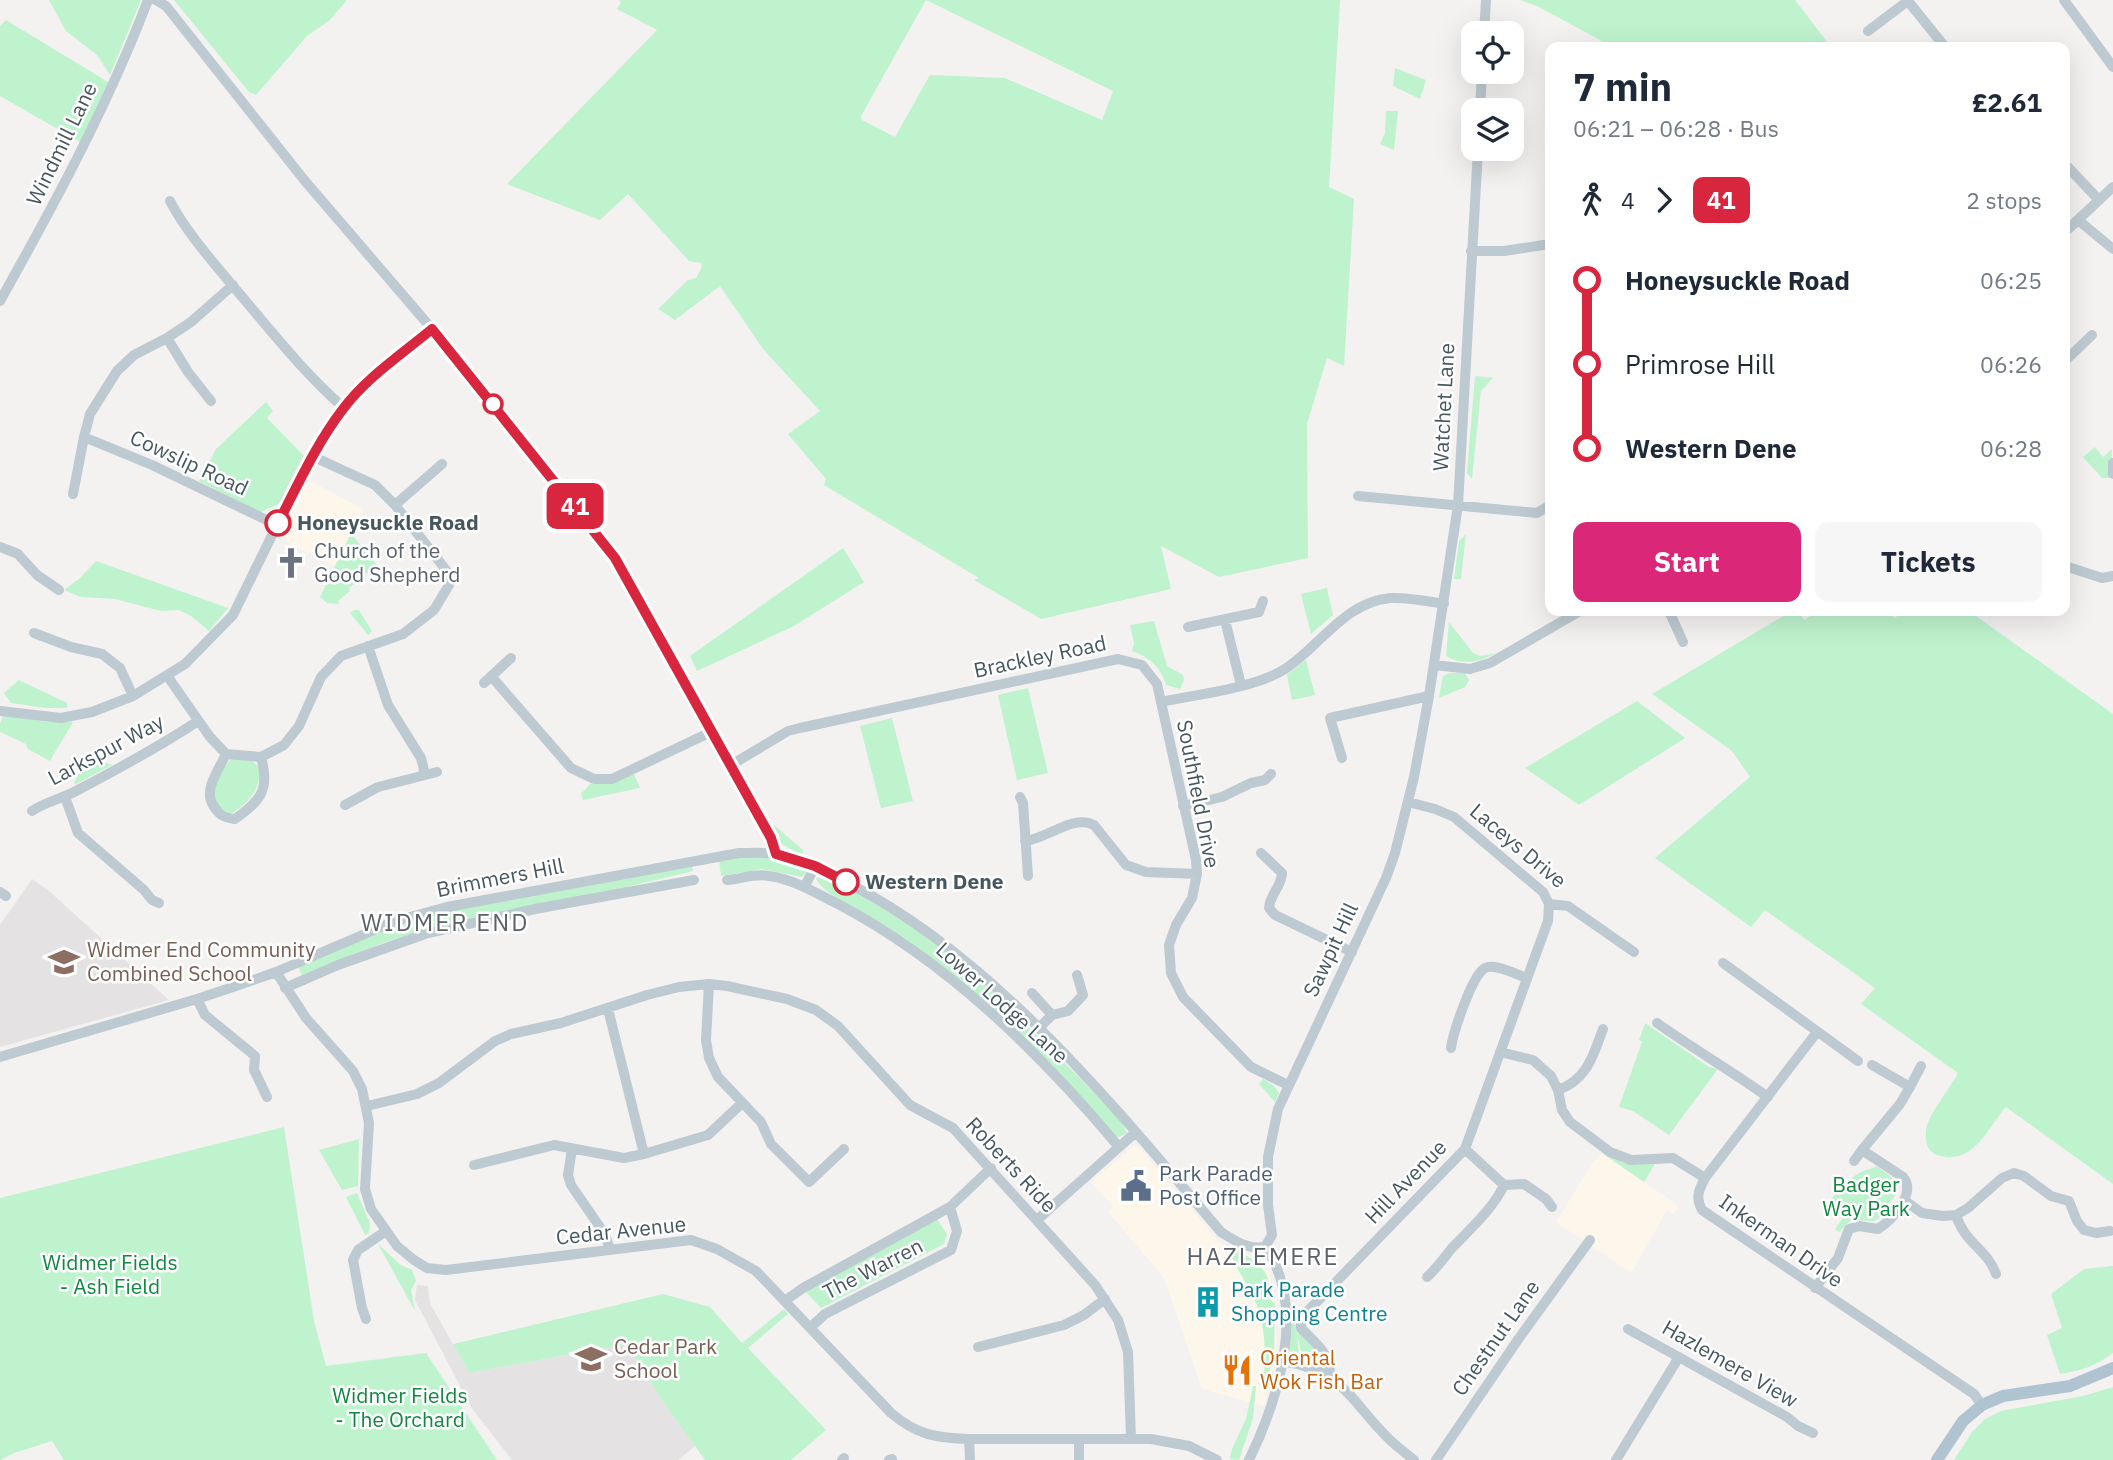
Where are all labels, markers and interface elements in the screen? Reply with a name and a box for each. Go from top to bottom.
map controls [1461,21,1524,161]
button: locate [1461,21,1524,84]
text: 7 min [1573,62,1672,111]
street label: Windmill Lane [19,78,103,210]
text: £2.61 [1972,85,2042,119]
button: layers [1461,98,1524,161]
text: 06:21 – 06:28 · Bus [1573,113,1779,143]
icon: walk [1573,181,1611,219]
icon: forward [1645,181,1683,219]
text: 41 [1707,184,1736,216]
text: 4 [1621,185,1635,215]
text: 2 stops [1966,185,2042,215]
text: Honeysuckle Road [1625,263,1850,297]
text: 06:25 [1980,265,2042,295]
street label: Watchet Lane [1426,342,1460,472]
text: Primrose Hill [1625,347,1775,381]
text: 06:26 [1980,349,2042,379]
unlabelled marker [483,394,503,414]
street label: Cowslip Road [126,422,253,502]
text: Western Dene [1625,431,1797,465]
text: 06:28 [1980,433,2042,463]
line badge: 41 [544,483,606,529]
text: 41 [561,490,589,522]
place label: Honeysuckle Road [297,508,479,536]
marker: Honeysuckle Road [265,510,291,536]
button: Start [1573,522,1801,602]
button: Tickets [1815,522,2042,602]
place label: Church of the Good Shepherd [314,536,460,588]
church icon: Church of the Good Shepherd [274,546,308,580]
street label: Brackley Road [971,628,1109,684]
street label: Larkspur Way [43,707,169,791]
street label: Southfield Drive [1171,717,1227,870]
street label: Laceys Drive [1464,797,1573,894]
street label: Brimmers Hill [434,851,566,903]
place label: Western Dene [865,867,1004,895]
marker: Western Dene [833,869,859,895]
street label: Sawpit Hill [1296,898,1364,1001]
district label: WIDMER END [361,906,529,938]
place label: Widmer End Community Combined School [87,935,316,987]
street label: Lower Lodge Lane [930,935,1075,1069]
school or university icon: Widmer End Community Combined School [47,945,81,979]
street label: Roberts Ride [960,1110,1063,1218]
street label: Hill Avenue [1358,1133,1452,1229]
place label: Park Parade Post Office [1159,1159,1273,1211]
public building icon: Park Parade Post Office [1119,1169,1153,1203]
park label: Badger Way Park [1822,1170,1910,1222]
street label: Inkerman Drive [1714,1187,1849,1293]
street label: Cedar Avenue [554,1209,687,1251]
street label: The Warren [818,1231,927,1305]
district label: HAZLEMERE [1186,1240,1340,1272]
park label: Widmer Fields - Ash Field [42,1248,178,1300]
street label: Chestnut Lane [1445,1274,1545,1401]
place label: Park Parade Shopping Centre [1231,1275,1387,1327]
building icon: Park Parade Shopping Centre [1191,1285,1225,1319]
street label: Hazlemere View [1657,1313,1804,1413]
place label: Cedar Park School [614,1332,717,1384]
school or university icon: Cedar Park School [574,1342,608,1376]
place label: Oriental Wok Fish Bar [1260,1343,1383,1395]
restaurant icon: Oriental Wok Fish Bar [1220,1353,1254,1387]
park label: Widmer Fields - The Orchard [332,1381,468,1433]

